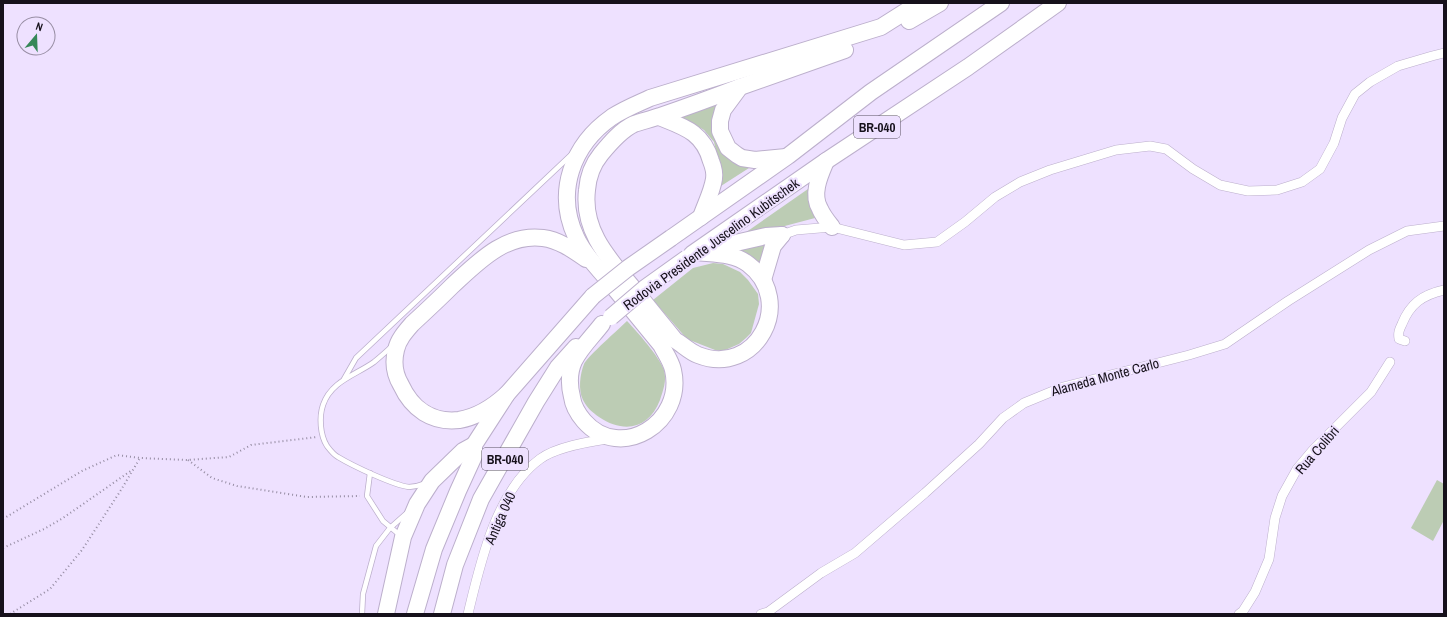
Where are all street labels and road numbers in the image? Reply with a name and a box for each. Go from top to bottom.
road number: BR-040 [854,116,900,138]
street label: Rodovia Presidente Juscelino Kubitschek [619,174,803,314]
street label: Alameda Monte Carlo [1048,354,1161,400]
street label: Rua Colibri [1291,422,1343,478]
road number: BR-040 [482,448,528,470]
street label: Antiga 040 [480,489,520,548]

